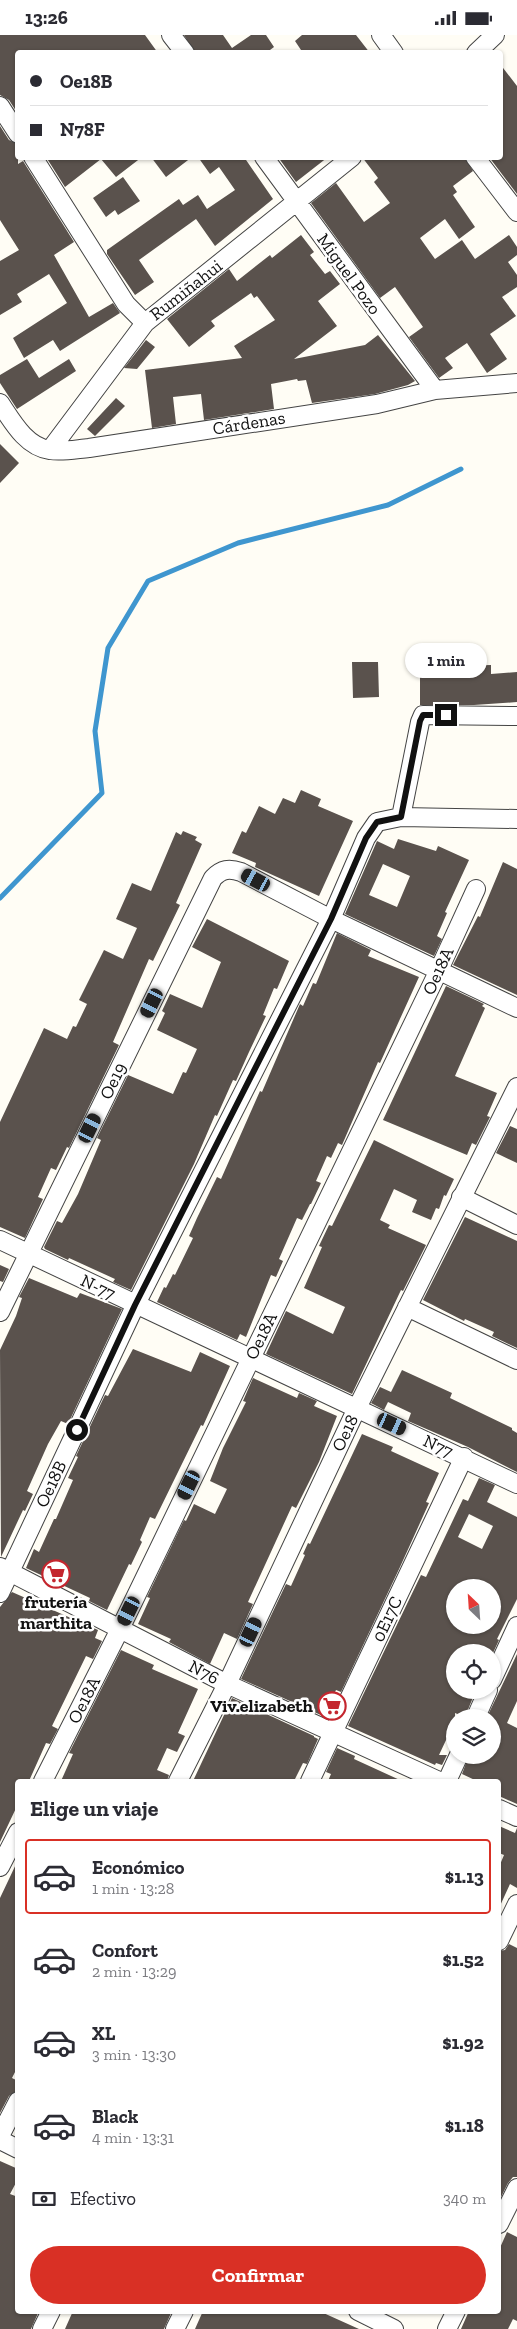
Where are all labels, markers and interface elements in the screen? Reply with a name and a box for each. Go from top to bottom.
text: 13:26 [25,6,68,29]
text: Oe18B [60,70,112,93]
text: N78F [60,118,105,141]
street label: Miguel Pozo [312,229,386,319]
street label: Rumiñahui [145,255,227,325]
street label: Cárdenas [211,406,287,440]
callout: 1 min [405,643,487,677]
text: 1 min [427,651,465,670]
route end [435,704,457,726]
car [239,866,272,894]
street label: Oe18A [417,943,459,998]
car [138,986,165,1020]
street label: Oe19 [95,1059,131,1103]
car [76,1111,103,1145]
street label: N-77 [77,1269,119,1305]
street label: Oe18A [240,1308,282,1363]
street label: Oe18 [327,1411,363,1455]
car [375,1411,408,1437]
route start [66,1419,88,1441]
street label: N77 [420,1430,457,1463]
street label: Oe18B [31,1457,71,1511]
car [175,1468,202,1502]
supermarket icon: frutería marthita [41,1559,71,1589]
north arrow [446,1579,501,1634]
map controls [446,1579,501,1764]
place label: frutería marthita [20,1591,92,1634]
street label: 0E17C [367,1593,407,1645]
car [115,1594,142,1628]
car [237,1615,264,1649]
button: locate [446,1644,501,1699]
street label: N76 [185,1655,223,1689]
street label: Oe18A [63,1673,105,1727]
supermarket icon: Viv.elizabeth [317,1691,347,1721]
place label: Viv.elizabeth [210,1695,314,1717]
button: layers [446,1709,501,1764]
text: Elige un viaje [30,1795,158,1822]
icon: car [32,1854,77,1899]
text: Económico [92,1856,185,1879]
text: $1.13 [445,1865,484,1888]
text: 1 min · 13:28 [92,1879,174,1898]
icon: car [32,1937,77,1982]
text: Confort [92,1939,158,1962]
text: $1.52 [443,1948,484,1971]
text: 2 min · 13:29 [92,1962,176,1981]
icon: car [32,2020,77,2065]
text: XL [92,2022,115,2045]
text: $1.92 [442,2031,484,2054]
text: 3 min · 13:30 [92,2045,176,2064]
icon: car [32,2103,77,2148]
text: Black [92,2105,138,2128]
text: $1.18 [445,2114,484,2137]
text: 4 min · 13:31 [92,2128,174,2147]
icon: cash [30,2185,58,2213]
text: Efectivo [70,2187,136,2210]
text: 340 m [443,2189,486,2208]
button: Confirmar [30,2246,486,2304]

